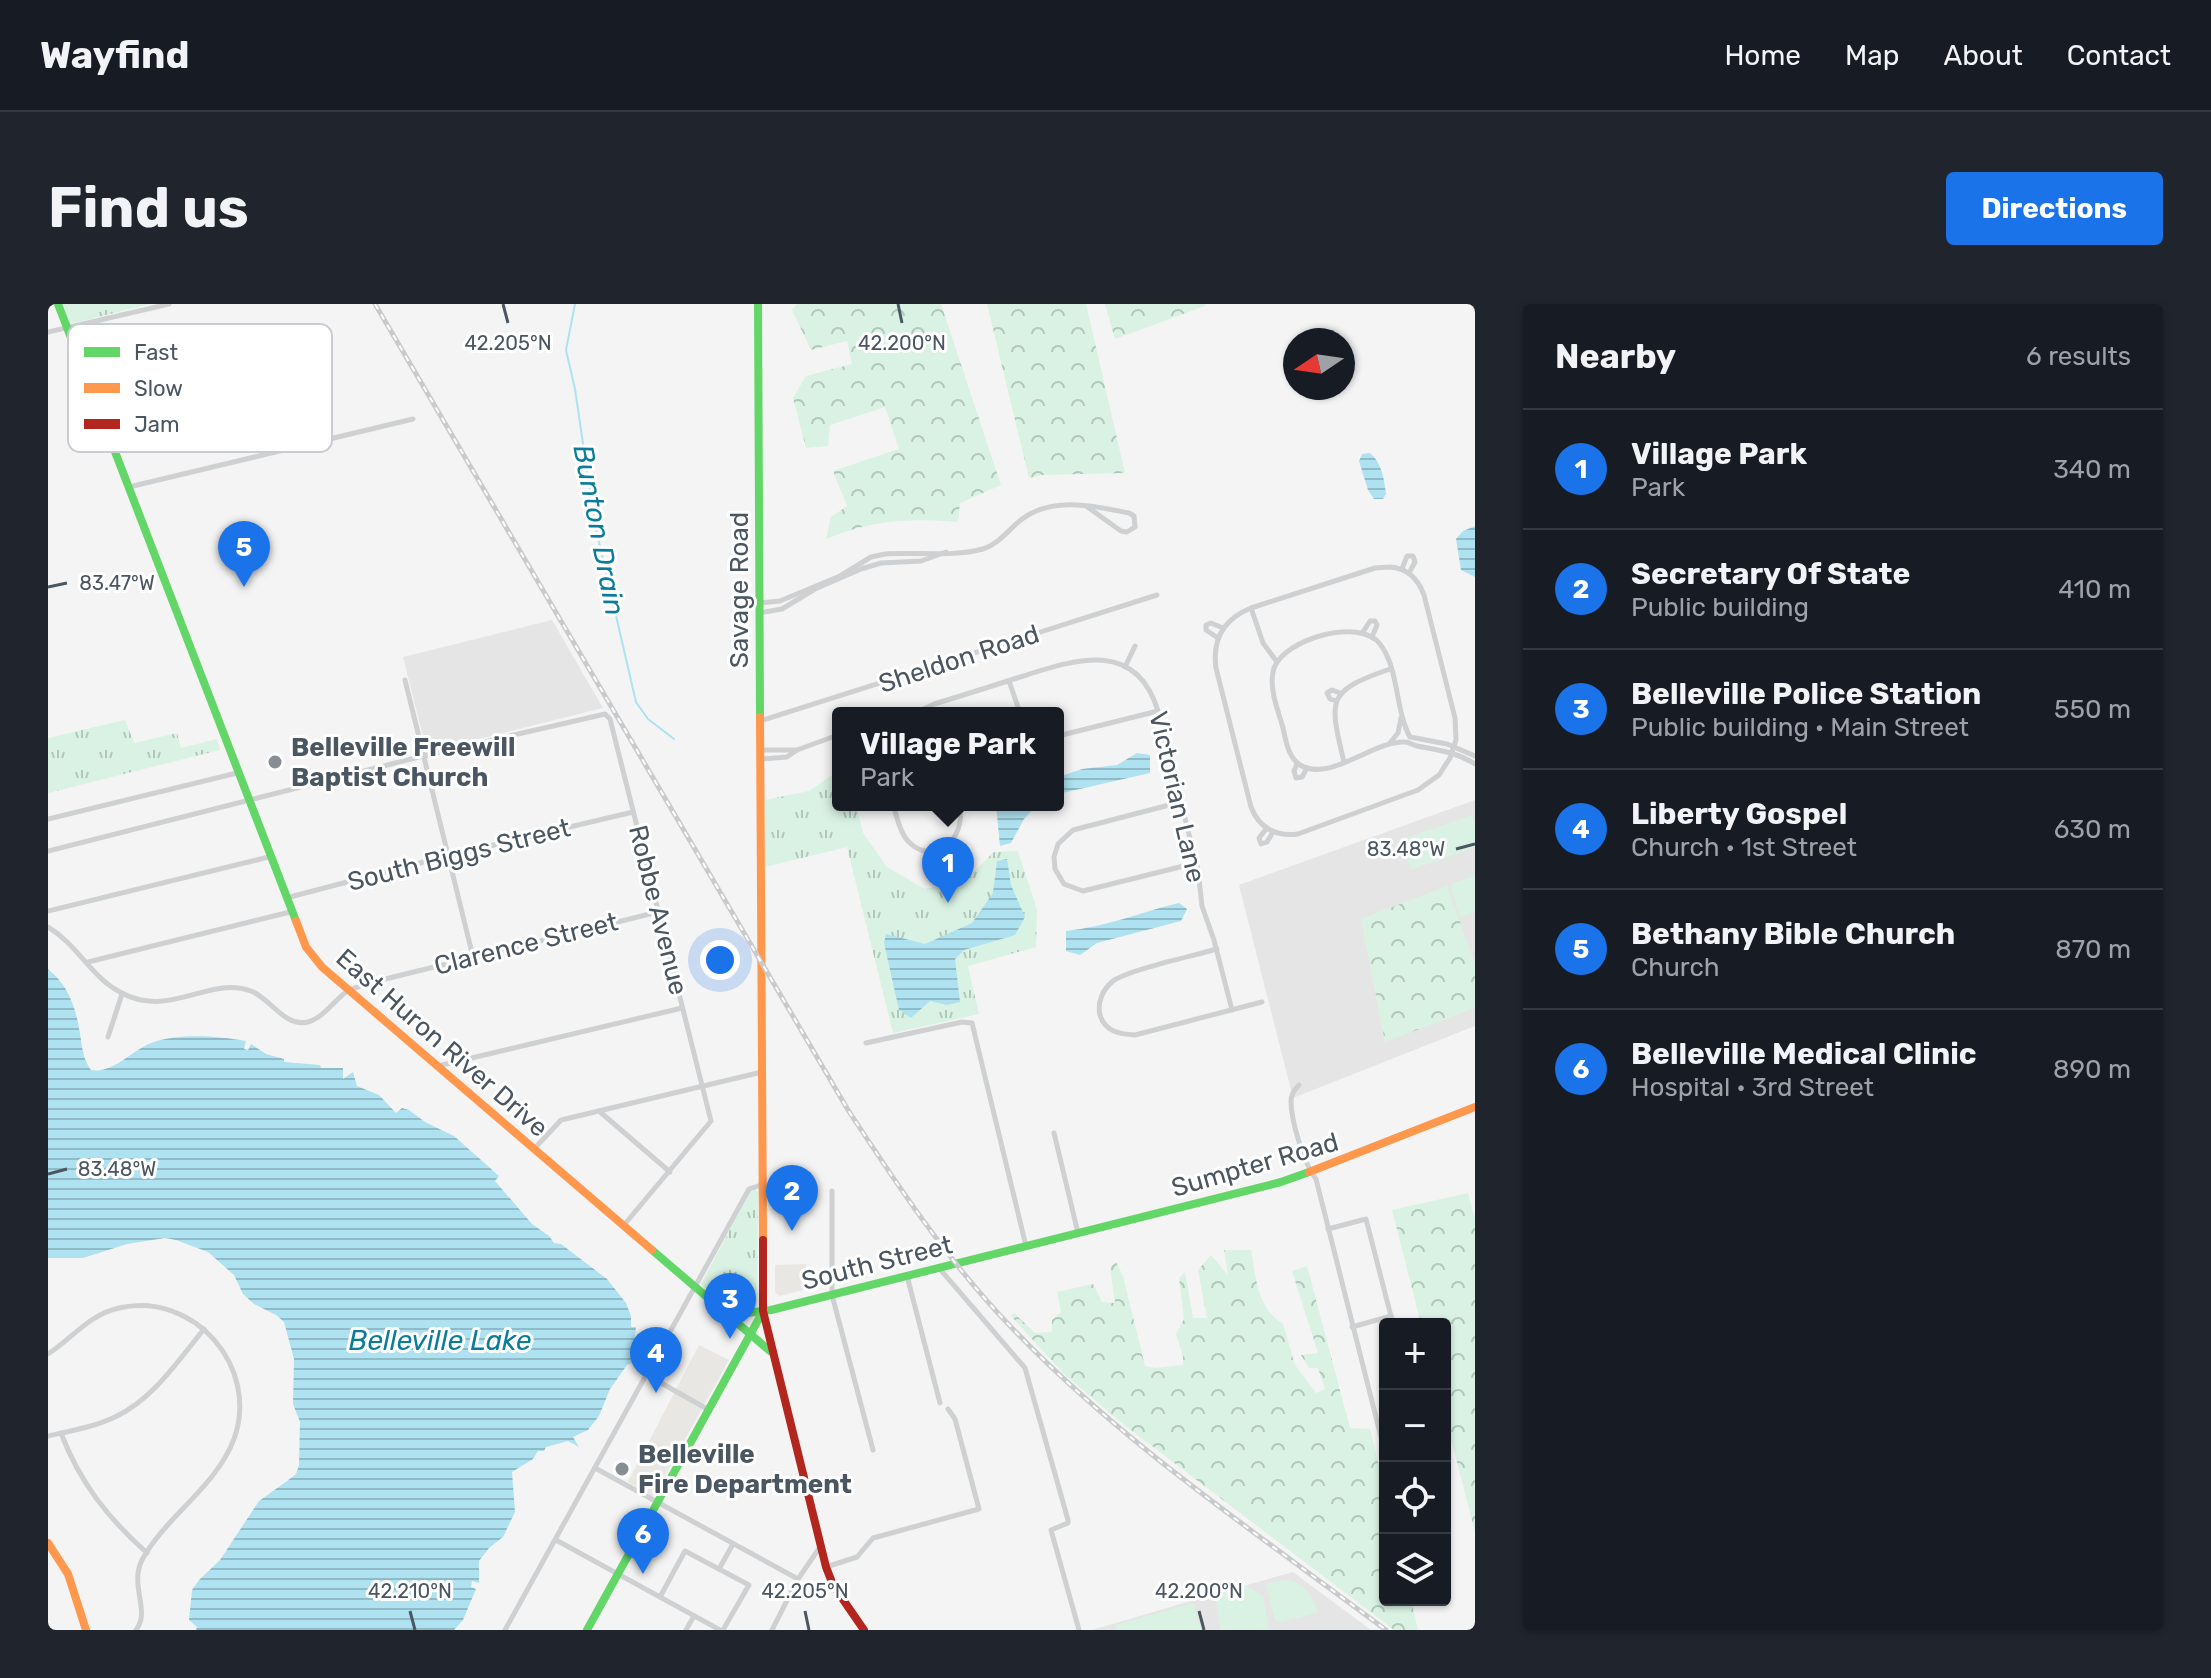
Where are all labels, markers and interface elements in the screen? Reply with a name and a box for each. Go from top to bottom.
text: Wayfind [40,32,189,78]
text: Home [1724,39,1801,72]
text: Map [1845,39,1899,72]
text: About [1943,39,2023,72]
text: Contact [2067,39,2171,72]
button: Directions [1946,172,2163,245]
text: Find us [48,175,249,241]
legend [68,324,332,452]
north arrow [1283,328,1355,400]
text: 42.205°N [464,331,552,355]
text: 42.200°N [858,331,946,355]
text: Nearby [1555,336,1676,377]
text: Fast [134,339,179,366]
text: 6 results [2026,341,2131,372]
text: Slow [134,375,183,402]
text: Jam [134,411,180,438]
text: Village Park [1631,436,1807,472]
water label: Bunton Drain [566,442,632,618]
text: 1 [1575,454,1587,485]
text: 340 m [2053,454,2131,485]
text: Park [1631,472,1685,503]
street label: Savage Road [724,512,755,668]
pin: 5 [218,521,270,587]
text: Secretary Of State [1631,556,1910,592]
text: 83.47°W [79,571,155,595]
text: 2 [1573,574,1589,605]
text: 410 m [2058,574,2131,605]
text: Public building [1631,592,1809,623]
street label: Sheldon Road [875,618,1043,700]
text: Belleville Police Station [1631,676,1981,712]
text: 3 [1572,694,1590,725]
text: 550 m [2054,694,2131,725]
popup [832,707,1064,811]
street label: Victorian Lane [1142,708,1212,886]
text: Public building · Main Street [1631,712,1969,743]
text: Village Park [860,726,1036,762]
place label: Belleville Freewill Baptist Church [291,732,515,793]
marker: Belleville Freewill Baptist Church [266,753,284,771]
text: Park [860,762,914,793]
text: Liberty Gospel [1631,796,1847,832]
street label: South Biggs Street [344,812,574,898]
text: 4 [1572,814,1590,845]
text: 630 m [2054,814,2131,845]
street label: Robbe Avenue [622,822,694,998]
text: Church · 1st Street [1631,832,1857,863]
pin: 1 [922,837,974,903]
text: 83.48°W [1367,837,1445,861]
street label: Clarence Street [431,906,621,982]
text: Bethany Bible Church [1631,916,1955,952]
text: 5 [1573,934,1589,965]
text: 870 m [2055,934,2131,965]
your location [700,940,740,980]
street label: East Huron River Drive [330,942,554,1144]
text: Church [1631,952,1720,983]
text: Belleville Medical Clinic [1631,1036,1976,1072]
text: 6 [1573,1054,1589,1085]
text: 890 m [2053,1054,2131,1085]
text: Hospital · 3rd Street [1631,1072,1874,1103]
street label: Sumpter Road [1168,1126,1342,1204]
text: 83.48°W [78,1157,156,1181]
pin: 2 [766,1165,818,1231]
street label: South Street [798,1229,956,1297]
pin: 3 [704,1273,756,1339]
map controls [1379,1318,1451,1606]
button: + [1379,1318,1451,1390]
water label: Belleville Lake [349,1324,532,1357]
pin: 4 [630,1327,682,1393]
button: − [1379,1390,1451,1462]
place label: Belleville Fire Department [638,1439,852,1500]
marker: Belleville Fire Department [613,1460,631,1478]
button: locate [1379,1462,1451,1534]
pin: 6 [617,1508,669,1574]
button: layers [1379,1534,1451,1606]
text: 42.210°N [368,1579,452,1603]
text: 42.205°N [761,1579,849,1603]
text: 42.200°N [1155,1579,1243,1603]

